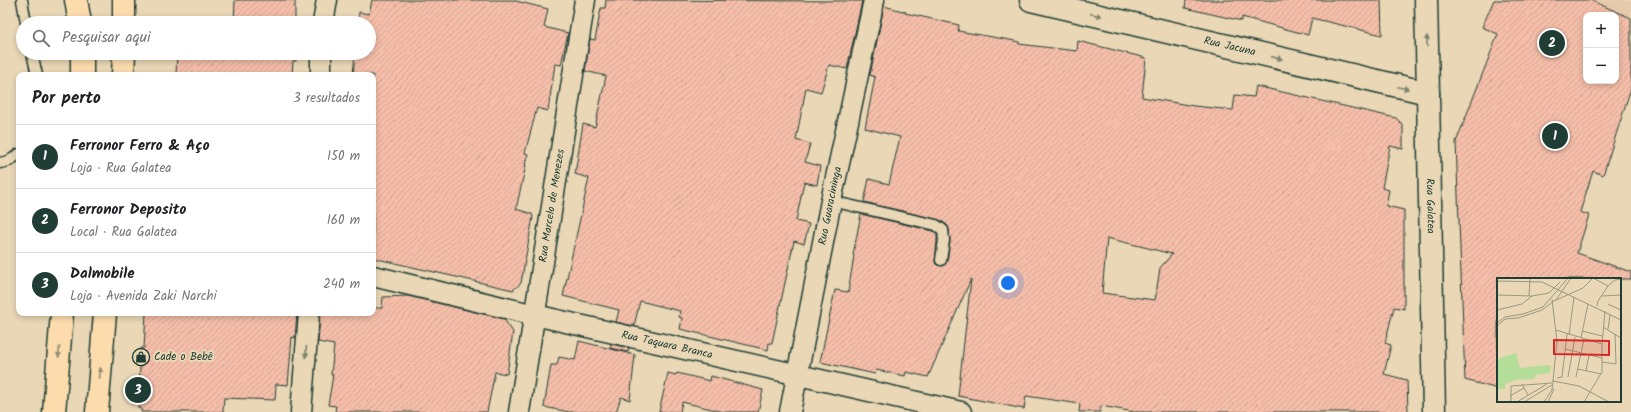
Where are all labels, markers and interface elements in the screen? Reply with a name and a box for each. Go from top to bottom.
map controls [1583,12,1619,84]
button: + [1583,12,1619,48]
one-way arrow [1090,13,1102,19]
search box [16,16,376,60]
text: Pesquisar aqui [62,26,151,50]
icon: search [30,27,52,49]
pin: 2 [1539,28,1565,58]
street label: Rua Jacuna [1202,32,1257,61]
one-way arrow [1424,34,1430,47]
button: − [1583,48,1619,84]
one-way arrow [1271,56,1283,62]
text: Por perto [32,85,101,112]
one-way arrow [1397,85,1410,91]
text: 3 resultados [293,88,360,109]
pin: 1 [1542,121,1568,151]
text: Ferronor Ferro & Aço [70,134,210,158]
text: 1 [43,146,47,167]
text: 150 m [327,146,360,167]
street label: Rua Marcelo de Menezes [534,147,570,264]
text: Loja · Rua Galatea [70,158,171,179]
street label: Rua Guaracininga [814,165,847,247]
street label: Rua Galatea [1421,178,1440,234]
text: Ferronor Deposito [70,198,186,222]
text: 2 [41,210,49,231]
text: 160 m [327,210,360,231]
text: Local · Rua Galatea [70,222,177,243]
text: Dalmobile [70,262,134,286]
your location [998,273,1018,293]
text: 3 [41,274,49,295]
text: 240 m [323,274,360,295]
inset map [1497,278,1621,402]
text: Loja · Avenida Zaki Narchi [70,286,217,307]
street label: Rua Taquara Branca [620,326,714,364]
one-way arrow [56,346,63,358]
one-way arrow [303,346,310,358]
shop icon: Cade o Bebê [131,347,151,367]
place label: Cade o Bebê [154,348,213,366]
one-way arrow [96,367,103,379]
pin: 3 [125,375,151,405]

